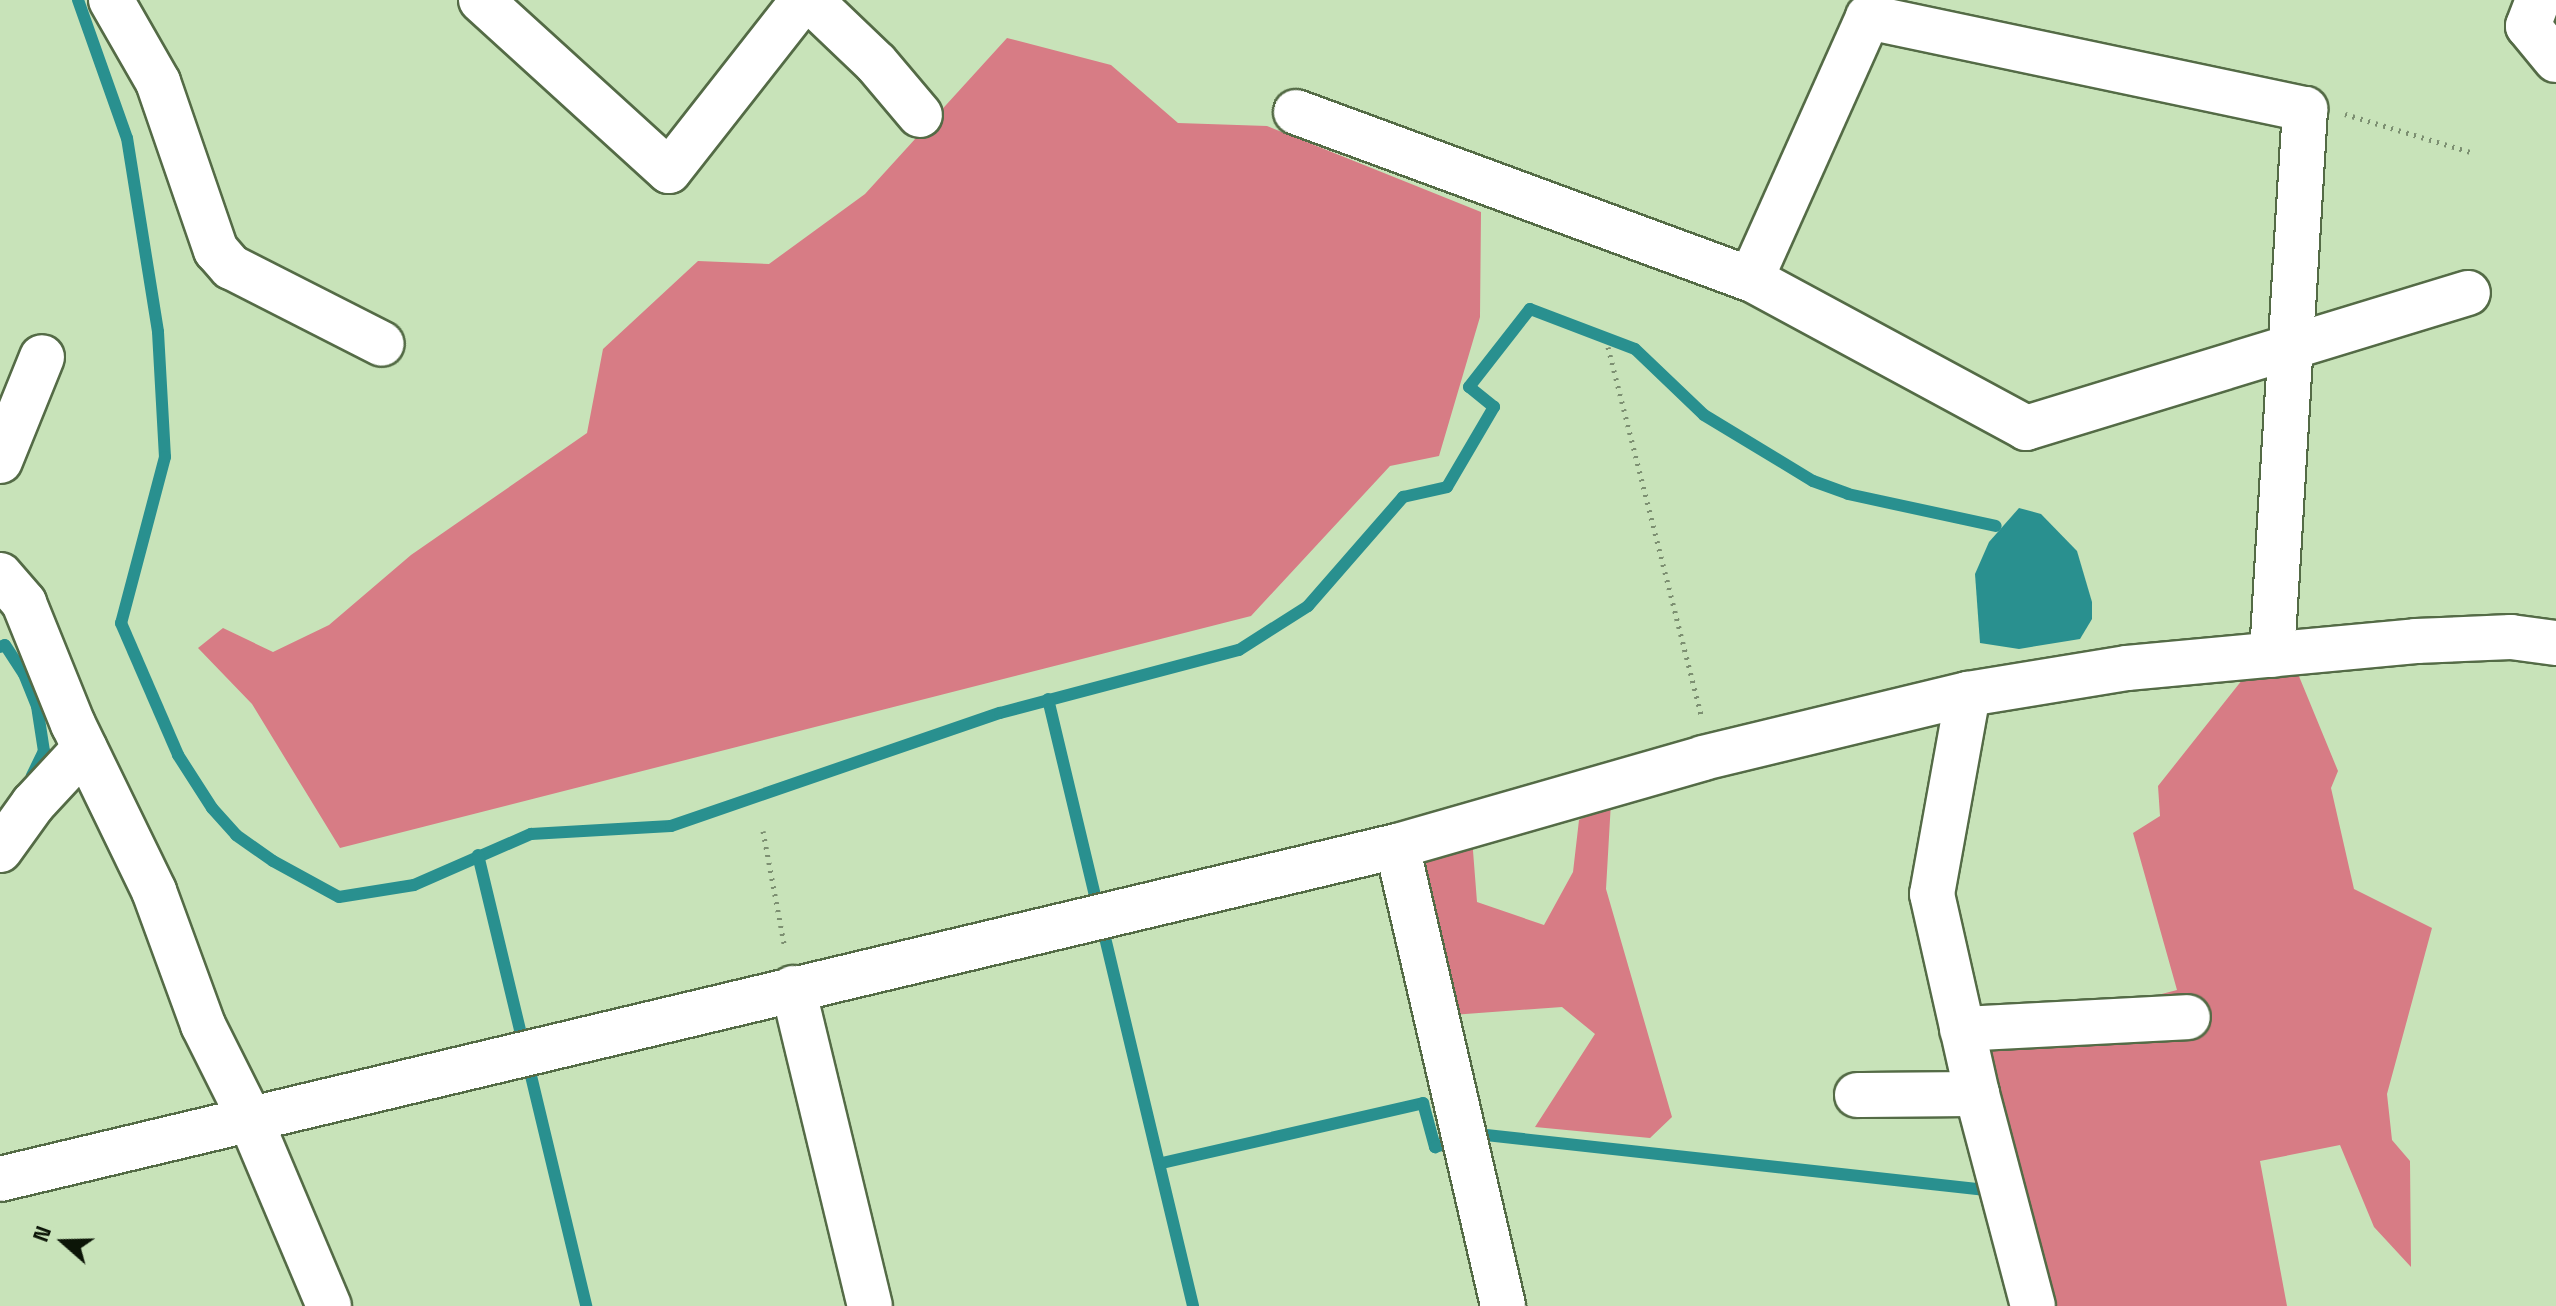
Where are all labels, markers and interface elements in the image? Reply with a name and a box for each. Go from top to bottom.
north arrow [24,1202,104,1282]
text: N [26,1222,57,1246]

